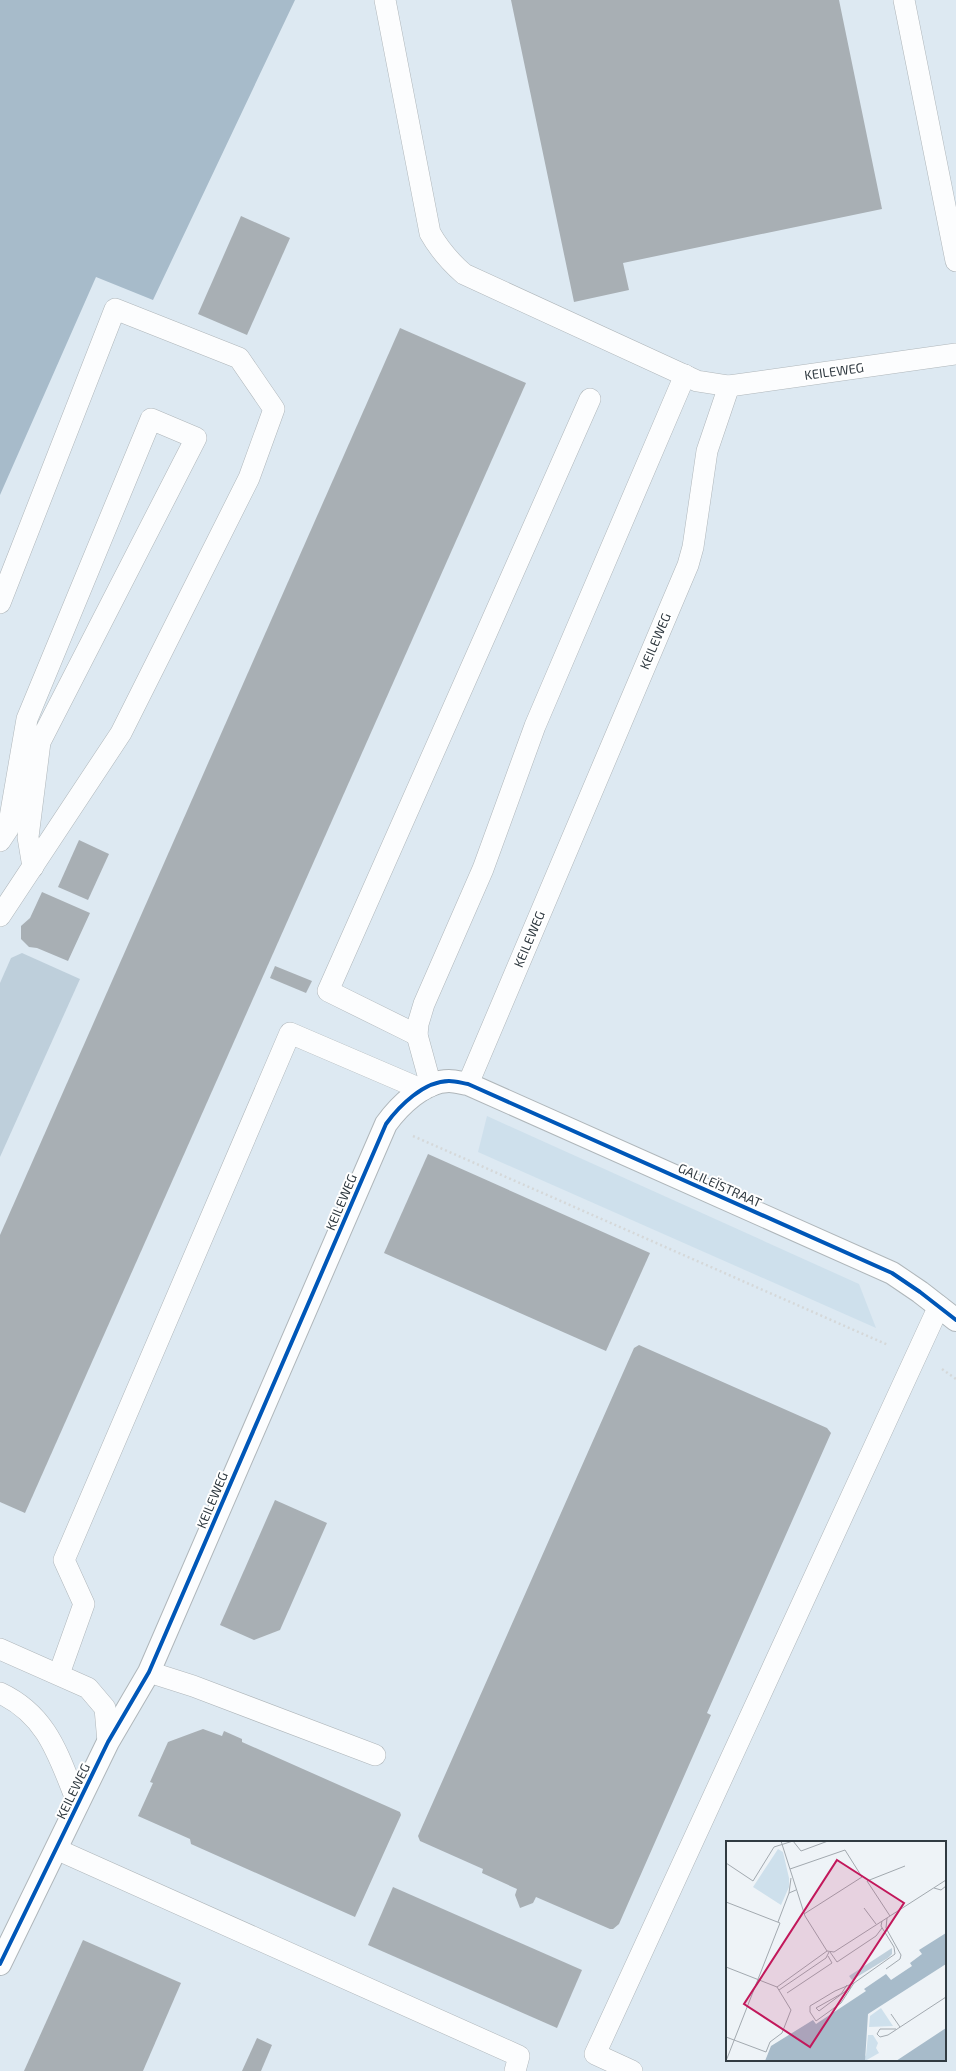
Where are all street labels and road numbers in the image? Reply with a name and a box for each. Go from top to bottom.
street label: KEILEWEG [803,359,865,383]
street label: KEILEWEG [636,610,674,672]
street label: KEILEWEG [510,908,548,970]
street label: GALILEÏSTRAAT [676,1159,765,1211]
street label: KEILEWEG [322,1171,360,1233]
street label: KEILEWEG [193,1469,231,1531]
street label: KEILEWEG [53,1761,93,1821]

